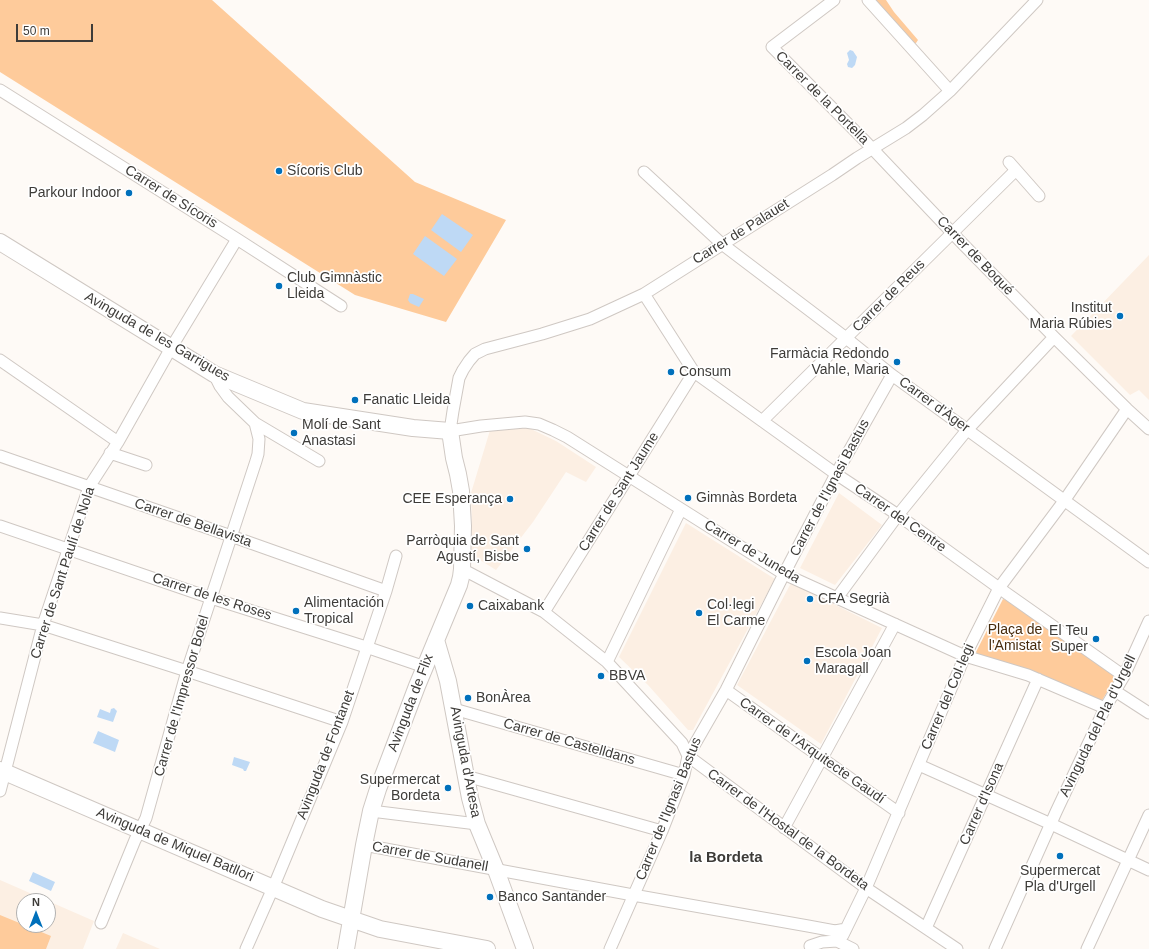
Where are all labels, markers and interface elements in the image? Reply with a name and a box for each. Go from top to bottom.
scale bar [18,16,95,42]
text: 50 m [23,24,50,38]
street label: Carrer de la Portella [772,48,872,148]
street label: Carrer de Sícoris [122,162,220,232]
place label: Sícoris Club [287,163,362,179]
marker: Sícoris Club [274,166,284,176]
place label: Parkour Indoor [28,185,121,201]
marker: Parkour Indoor [124,188,134,198]
street label: Carrer de Palauet [690,196,792,268]
street label: Carrer de Boqué [933,213,1017,299]
street label: Carrer de Reus [849,256,929,336]
place label: Club Gimnàstic Lleida [287,270,382,302]
marker: Club Gimnàstic Lleida [274,281,284,291]
street label: Avinguda de les Garrigues [81,289,233,385]
place label: Institut Maria Rúbies [1030,300,1112,332]
marker: Institut Maria Rúbies [1115,311,1125,321]
place label: Farmàcia Redondo Vahle, Maria [770,346,889,378]
marker: Farmàcia Redondo Vahle, Maria [892,357,902,367]
place label: Consum [679,364,731,380]
marker: Consum [666,367,676,377]
street label: Carrer d'Àger [895,374,973,436]
place label: Fanatic Lleida [363,392,450,408]
marker: Fanatic Lleida [350,395,360,405]
place label: Molí de Sant Anastasi [302,417,381,450]
street label: Carrer de l'Ignasi Bastus [787,417,873,559]
marker: Molí de Sant Anastasi [289,428,299,438]
street label: Carrer de Sant Jaume [575,429,663,555]
street label: Carrer del Centre [851,480,949,556]
street label: Carrer de Sant Paulí de Nola [27,485,99,661]
place label: Gimnàs Bordeta [696,490,797,506]
place label: CEE Esperança [402,491,502,507]
marker: Gimnàs Bordeta [683,493,693,503]
marker: CEE Esperança [505,494,515,504]
street label: Carrer de Bellavista [132,495,254,551]
street label: Carrer de Juneda [701,517,803,587]
place label: Parròquia de Sant Agustí, Bisbe [406,533,519,566]
marker: Parròquia de Sant Agustí, Bisbe [522,544,532,554]
street label: Carrer de les Roses [150,570,274,624]
place label: CFA Segrià [818,591,890,607]
marker: CFA Segrià [805,594,815,604]
place label: Alimentación Tropical [304,595,384,628]
place label: Col·legi El Carme [707,597,765,630]
place label: Caixabank [478,598,544,614]
marker: Caixabank [465,601,475,611]
marker: Alimentación Tropical [291,606,301,616]
marker: Col·legi El Carme [694,608,704,618]
street label: Carrer de l'Impressor Botel [151,613,213,779]
park label: Plaça de l'Amistat [988,622,1042,654]
place label: El Teu Super [1049,623,1088,656]
marker: El Teu Super [1091,634,1101,644]
street label: Carrer del Col·legi [918,641,978,753]
place label: Escola Joan Maragall [815,645,891,678]
street label: Avinguda de Flix [385,652,437,754]
street label: Avinguda del Pla d'Urgell [1056,652,1140,800]
marker: Escola Joan Maragall [802,656,812,666]
place label: BBVA [609,668,645,684]
marker: BBVA [596,671,606,681]
street label: Avinguda de Fontanet [294,688,358,822]
place label: BonÀrea [476,690,530,706]
marker: BonÀrea [463,693,473,703]
street label: Carrer de l'Arquitecte Gaudí [736,694,888,808]
street label: Avinguda d'Artesa [446,705,484,819]
street label: Carrer de Castelldans [501,715,637,769]
street label: Carrer de l'Ignasi Bastus [633,735,705,883]
street label: Carrer d'Isona [956,760,1008,848]
street label: Carrer de l'Hostal de la Bordeta [704,766,872,894]
place label: Supermercat Bordeta [360,772,440,804]
marker: Supermercat Bordeta [443,783,453,793]
street label: Avinguda de Miquel Batllori [94,804,256,886]
street label: Carrer de Sudanell [371,839,489,875]
district label: la Bordeta [689,849,763,867]
marker: Supermercat Pla d'Urgell [1055,851,1065,861]
place label: Supermercat Pla d'Urgell [1020,863,1100,896]
place label: Banco Santander [498,889,606,905]
marker: Banco Santander [485,892,495,902]
north arrow [16,893,56,933]
text: N [32,896,40,908]

